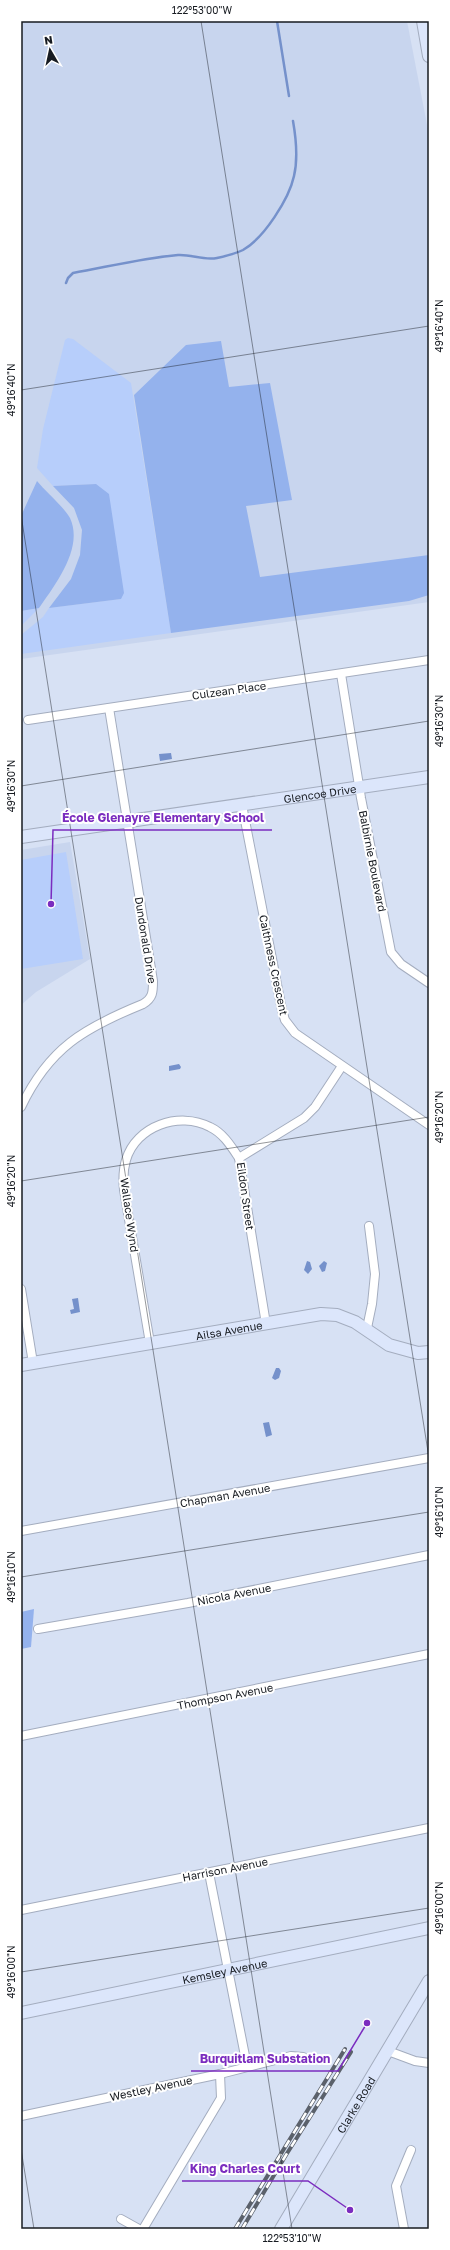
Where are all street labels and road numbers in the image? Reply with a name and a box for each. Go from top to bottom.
street label: Culzean Place [191,678,267,702]
street label: Glencoe Drive [283,781,357,805]
street label: Balbirnie Boulevard [357,809,389,913]
street label: Dundonald Drive [133,896,159,984]
street label: Caithness Crescent [257,913,291,1017]
street label: Eildon Street [235,1161,257,1231]
street label: Wallace Wynd [118,1177,142,1253]
street label: Ailsa Avenue [195,1318,263,1342]
street label: Chapman Avenue [179,1481,271,1509]
street label: Nicola Avenue [196,1580,272,1608]
street label: Thompson Avenue [176,1680,274,1712]
street label: Harrison Avenue [181,1854,269,1884]
street label: Kemsley Avenue [181,1955,268,1986]
street label: Westley Avenue [109,2073,193,2103]
street label: Clarke Road [333,2074,377,2135]

